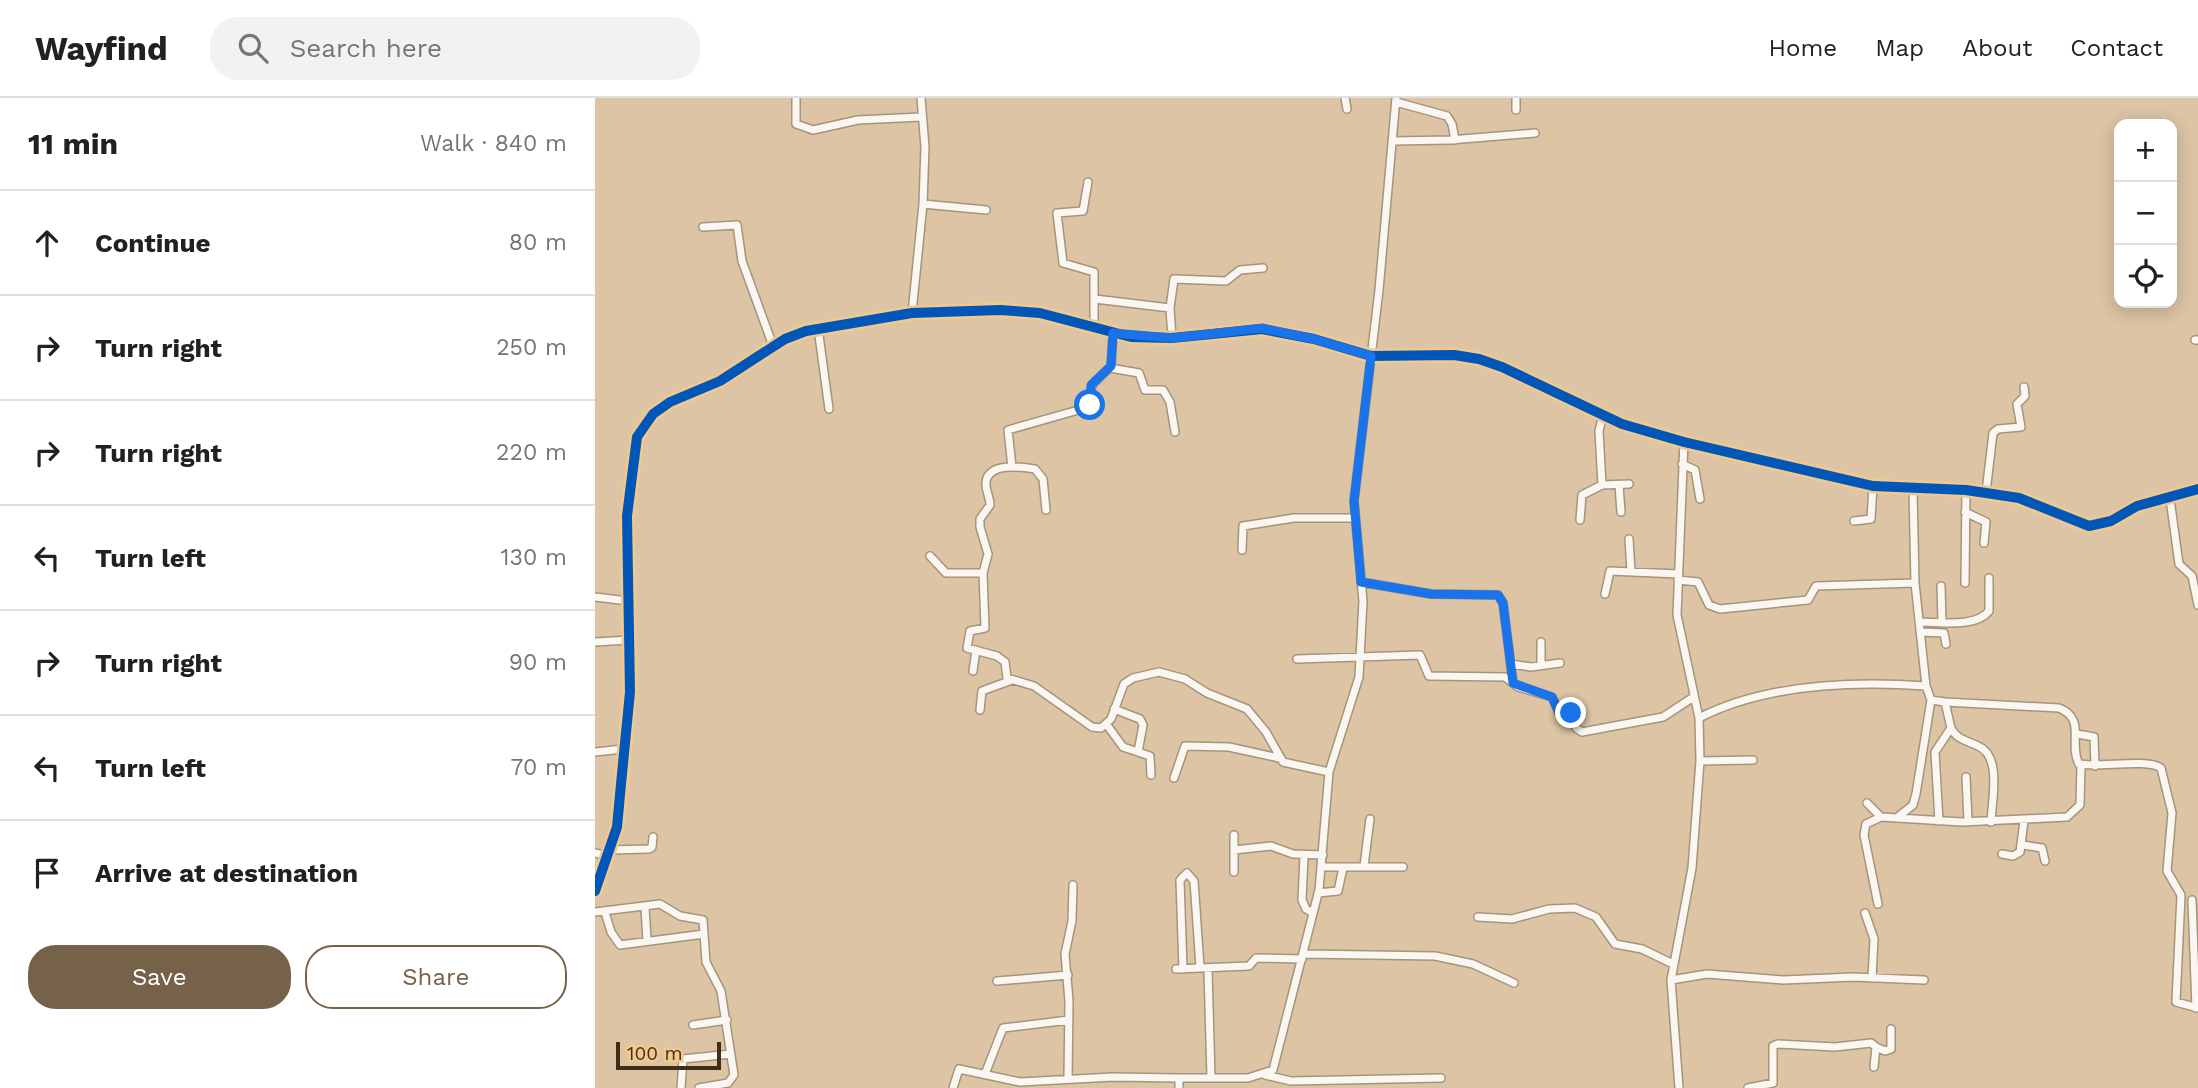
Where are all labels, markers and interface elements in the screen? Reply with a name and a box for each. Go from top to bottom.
search box [210,17,700,80]
text: Wayfind [35,29,168,68]
icon: search [234,29,272,67]
text: Search here [290,33,442,63]
text: Home [1769,34,1837,62]
text: Map [1875,34,1924,62]
text: About [1962,34,2032,62]
text: Contact [2070,34,2163,62]
map controls [2114,119,2177,308]
button: + [2114,119,2177,182]
text: 11 min [28,126,118,161]
text: Walk · 840 m [420,130,567,157]
button: − [2114,182,2177,245]
icon: ahead [28,224,66,262]
text: Continue [95,228,211,258]
text: 80 m [509,229,567,256]
button: locate [2114,245,2177,308]
icon: right [28,329,66,367]
text: Turn right [95,333,222,363]
text: 250 m [496,334,567,361]
route start [1074,389,1105,420]
icon: right [28,434,66,472]
text: Turn right [95,438,222,468]
text: 220 m [496,439,567,466]
icon: left [28,539,66,577]
text: Turn left [95,543,206,573]
text: 130 m [501,544,567,571]
icon: right [28,644,66,682]
text: Turn right [95,648,222,678]
text: 90 m [509,649,567,676]
route end [1555,697,1586,728]
icon: left [28,749,66,787]
text: Turn left [95,753,206,783]
text: 70 m [510,754,567,781]
icon: arrive [28,854,66,892]
text: Arrive at destination [95,858,358,888]
button: Save [28,945,291,1009]
button: Share [305,945,567,1009]
scale bar [616,1039,721,1071]
text: 100 m [627,1042,683,1065]

